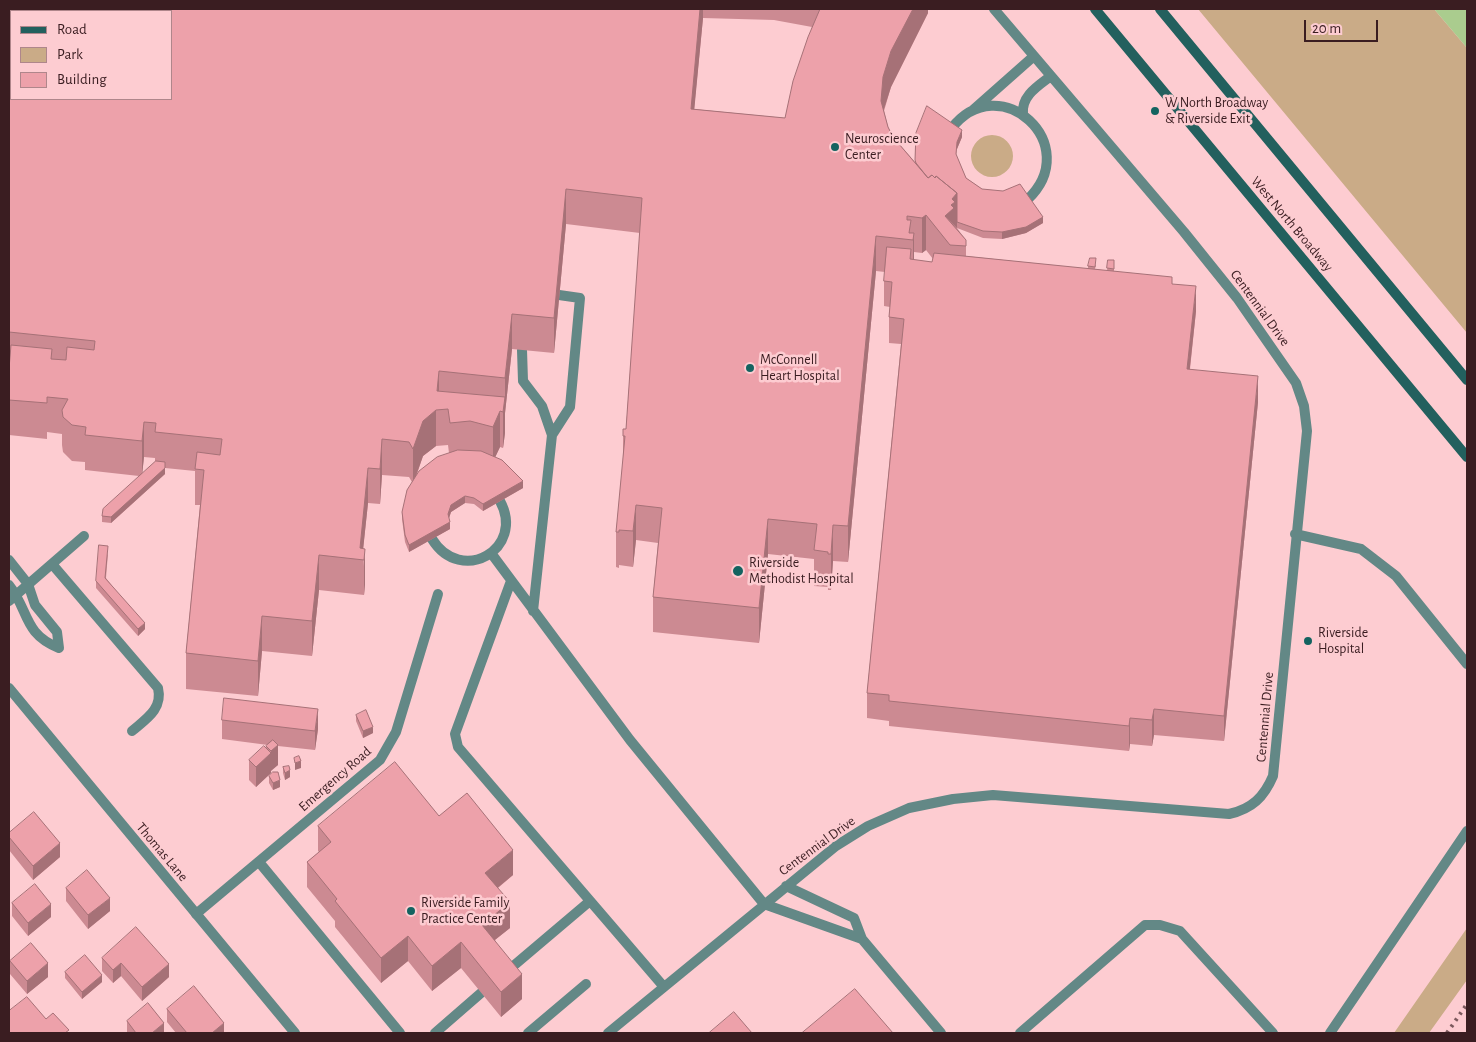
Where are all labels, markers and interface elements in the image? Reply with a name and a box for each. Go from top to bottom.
legend [10,10,172,100]
scale bar [1306,10,1380,42]
text: 20 m [1312,21,1341,36]
text: Road [57,22,87,37]
text: Park [57,47,83,62]
text: Building [57,72,107,87]
place label: W North Broadway & Riverside Exit [1165,95,1268,128]
marker: W North Broadway & Riverside Exit [1149,105,1161,117]
place label: Neuroscience Center [845,131,919,164]
marker: Neuroscience Center [829,141,841,153]
street label: West North Broadway [1247,173,1337,275]
street label: Centennial Drive [1227,266,1293,350]
place label: McConnell Heart Hospital [760,352,840,384]
marker: McConnell Heart Hospital [744,362,756,374]
place label: Riverside Methodist Hospital [749,555,854,588]
marker: Riverside Methodist Hospital [731,564,745,578]
place label: Riverside Hospital [1318,625,1368,658]
marker: Riverside Hospital [1302,635,1314,647]
street label: Centennial Drive [1253,671,1277,763]
street label: Emergency Road [295,743,375,815]
street label: Centennial Drive [775,813,859,879]
street label: Thomas Lane [133,819,191,885]
place label: Riverside Family Practice Center [421,895,509,928]
marker: Riverside Family Practice Center [405,905,417,917]

